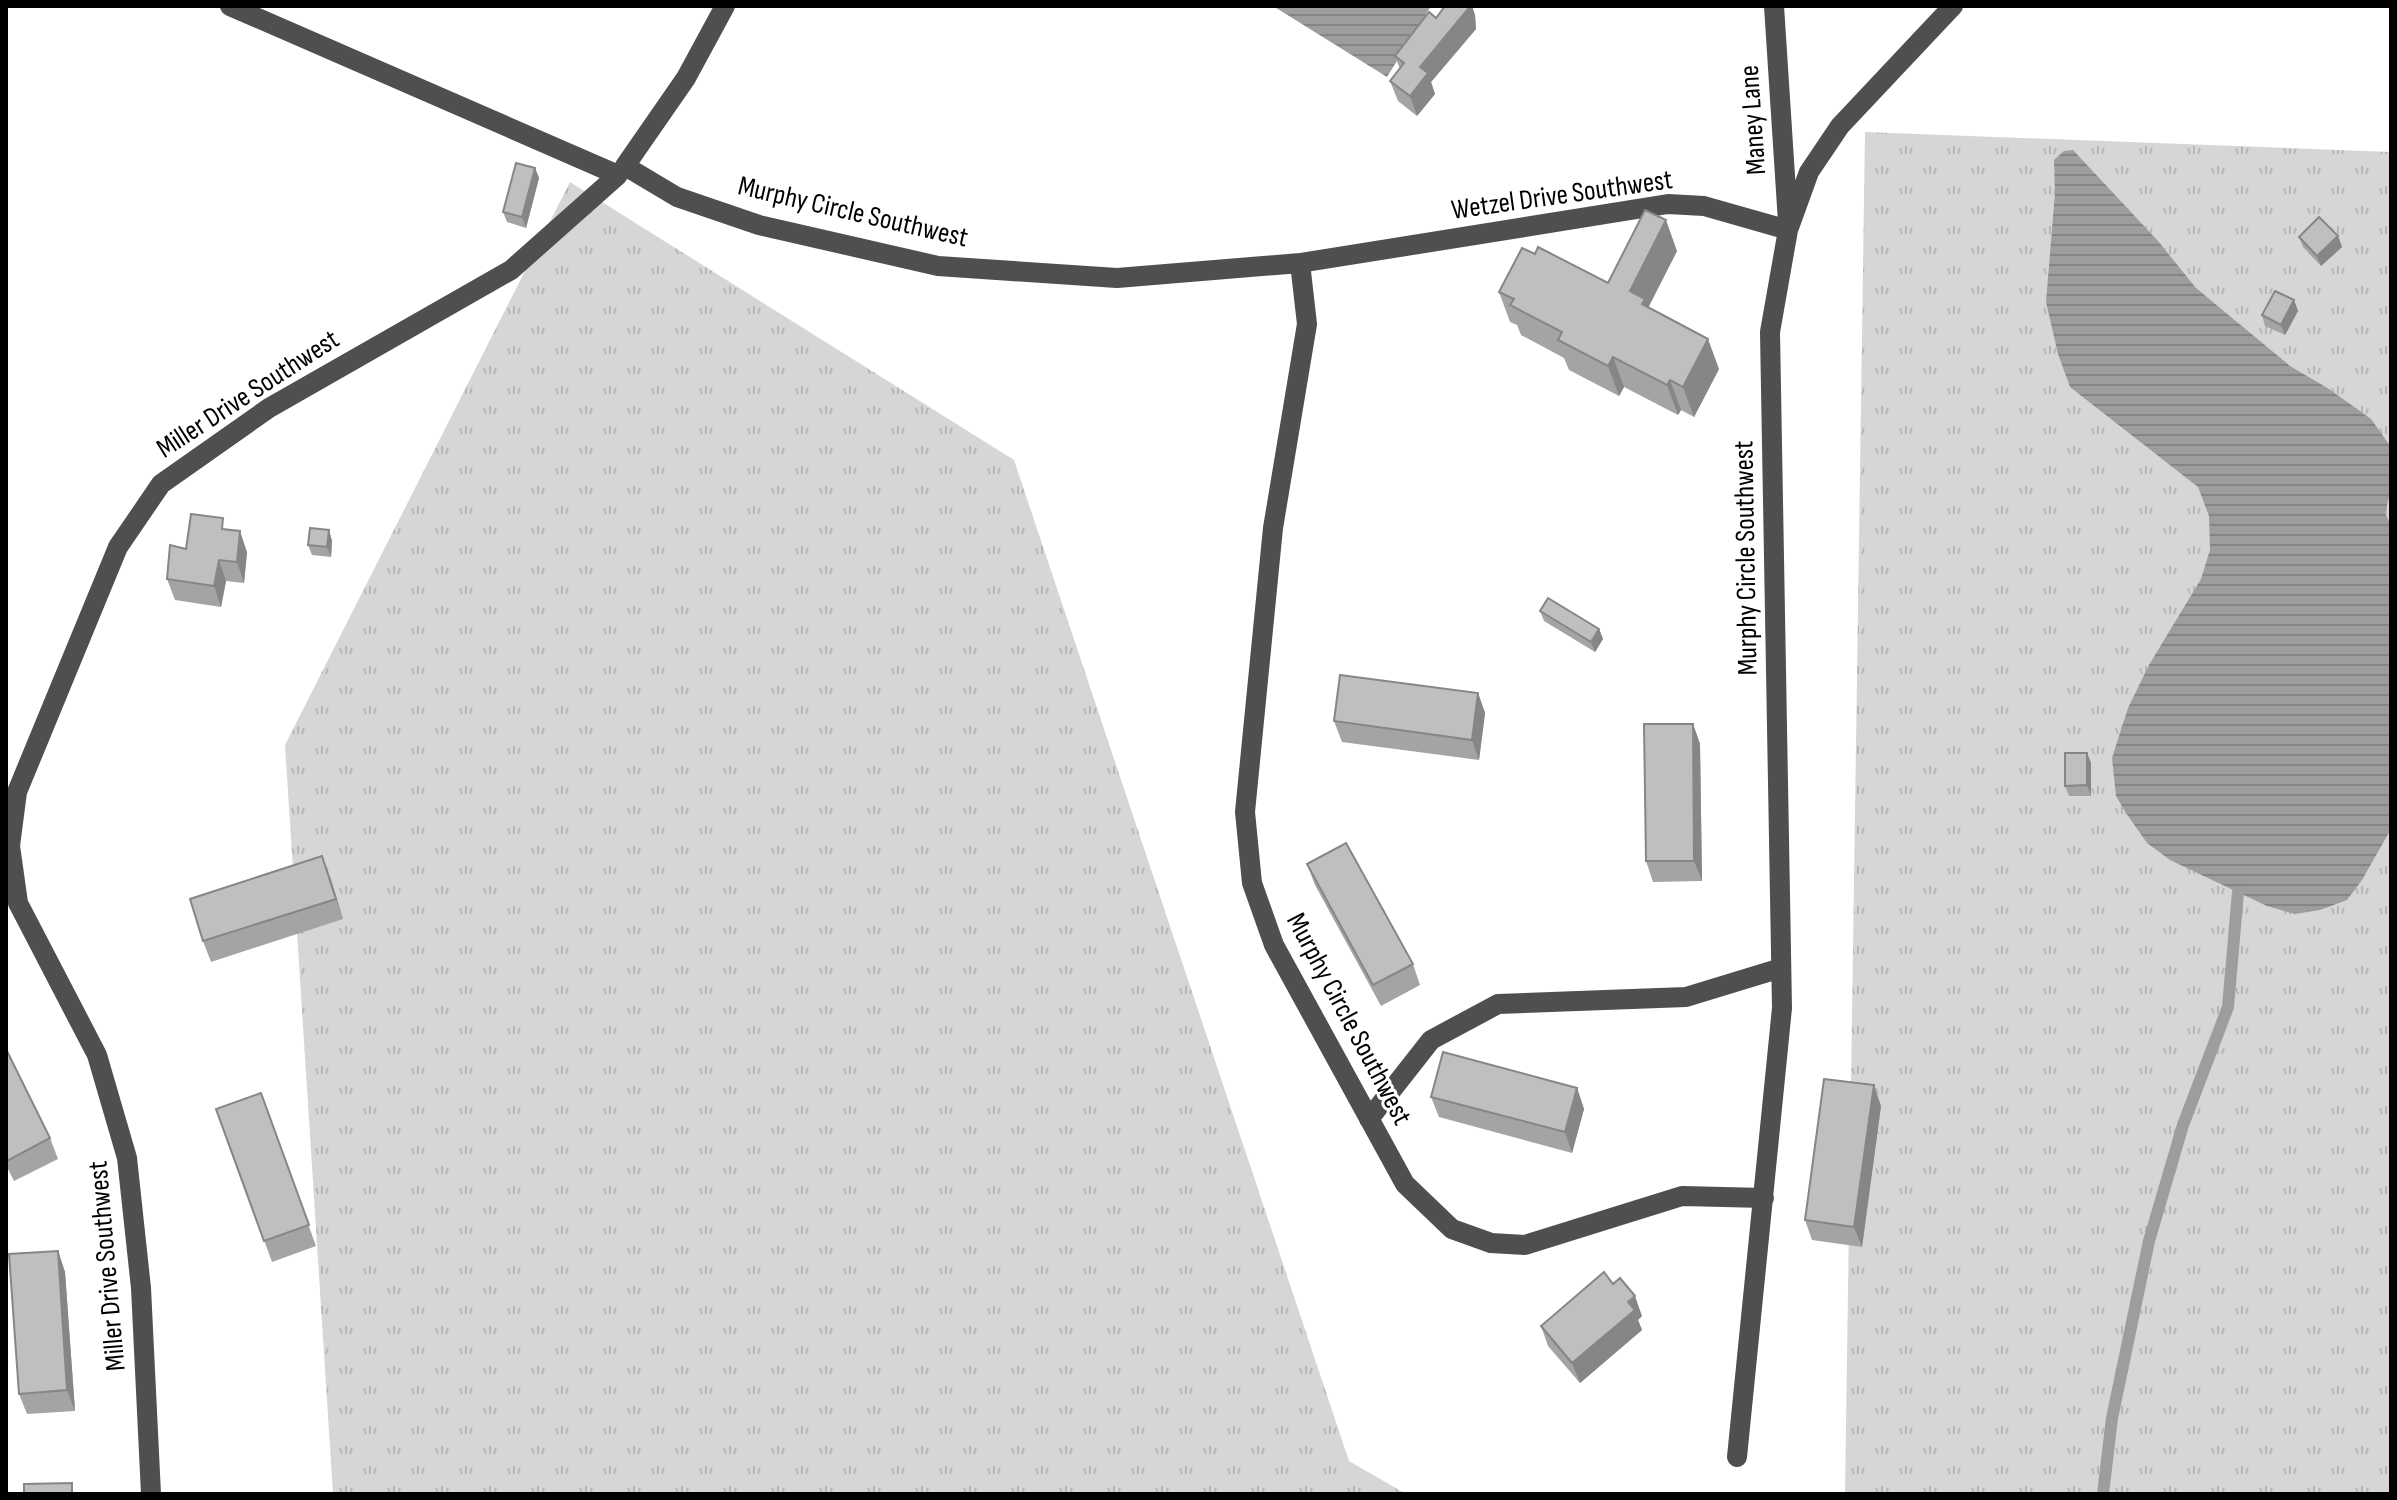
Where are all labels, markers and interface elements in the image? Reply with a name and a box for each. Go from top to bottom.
street label: Maney Lane [1733,64,1773,176]
street label: Wetzel Drive Southwest [1449,163,1675,227]
street label: Murphy Circle Southwest [735,170,971,254]
street label: Miller Drive Southwest [151,323,345,465]
street label: Murphy Circle Southwest [1727,440,1765,676]
street label: Murphy Circle Southwest [1279,908,1419,1130]
street label: Miller Drive Southwest [81,1160,133,1372]

